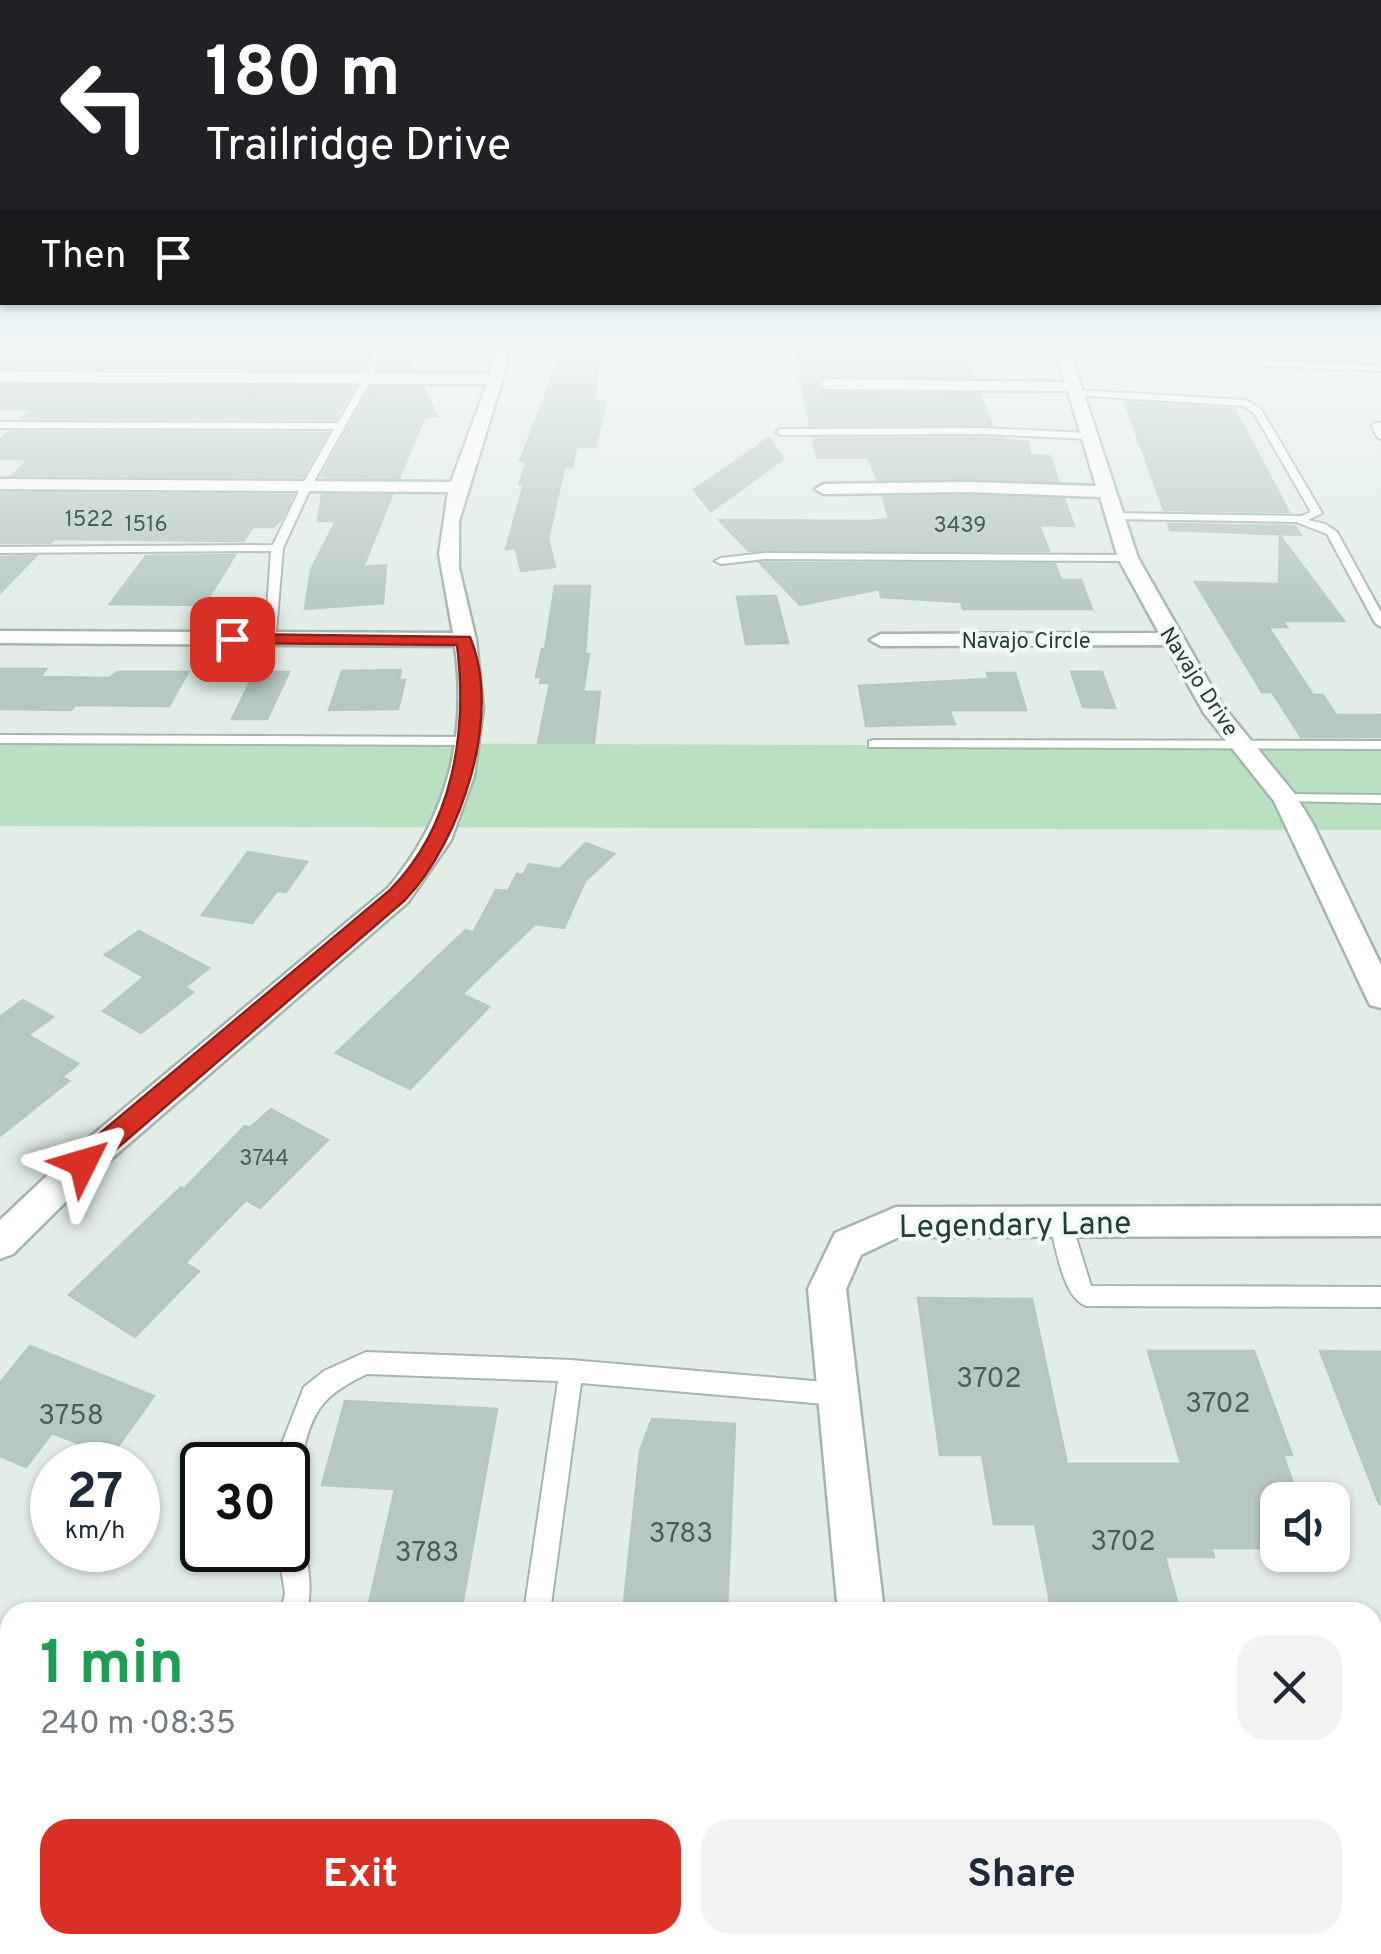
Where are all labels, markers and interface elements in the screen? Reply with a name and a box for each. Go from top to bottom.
text: 180 m [205,32,401,121]
icon: left [40,40,170,170]
text: Trailridge Drive [205,119,511,176]
icon: arrive [146,230,201,285]
text: Then [40,233,126,282]
house number: 1522 [65,507,113,534]
house number: 1516 [124,512,168,539]
house number: 3439 [934,513,986,540]
pin [190,597,275,682]
icon: arrive [205,612,260,667]
street label: Navajo Drive [1153,623,1243,742]
street label: Navajo Circle [962,629,1090,656]
position arrow [31,1111,135,1215]
house number: 3744 [239,1146,289,1173]
street label: Legendary Lane [898,1205,1132,1249]
house number: 3702 [956,1362,1022,1398]
house number: 3702 [1185,1387,1251,1423]
house number: 3758 [38,1399,104,1435]
speed limit sign: 30 [180,1442,310,1572]
text: 27 [67,1463,123,1526]
map controls [1260,1482,1350,1572]
button: sound [1260,1482,1350,1572]
text: km/h [65,1516,125,1548]
house number: 3783 [649,1517,713,1553]
house number: 3702 [1090,1525,1156,1561]
house number: 3783 [395,1536,459,1572]
text: 1 min [40,1629,184,1705]
button: close [1237,1635,1342,1740]
text: 240 m · 08:35 [40,1705,236,1745]
button: Exit [40,1819,681,1934]
button: Share [701,1819,1342,1934]

